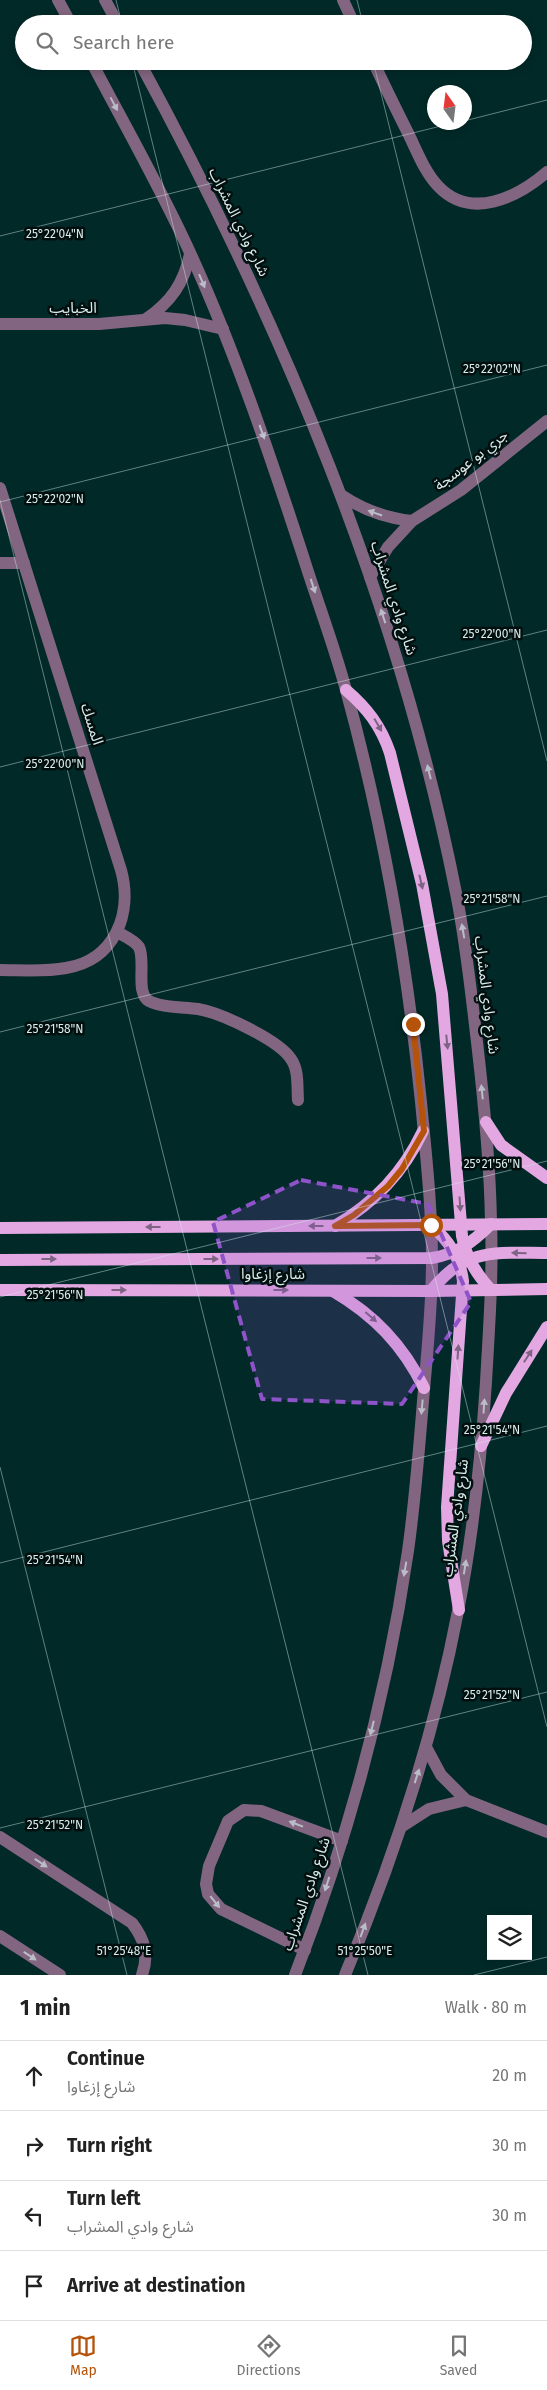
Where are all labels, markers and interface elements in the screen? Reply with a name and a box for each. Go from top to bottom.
search box [15,15,532,70]
icon: search [33,29,61,57]
text: Search here [73,31,174,54]
north arrow [427,85,472,130]
one-way arrow [110,97,118,112]
street label: شارع وادي المشراب [202,165,273,281]
text: 25°22'04"N [26,227,84,241]
one-way arrow [199,274,207,288]
street label: الخبايب [49,299,97,317]
text: 25°22'02"N [463,362,521,376]
one-way arrow [258,425,266,440]
street label: جري بو عوسجة [431,426,513,496]
text: 25°22'02"N [26,492,84,506]
one-way arrow [367,509,382,516]
street label: شارع وادي المشراب [364,539,421,658]
one-way arrow [309,579,317,594]
one-way arrow [379,609,386,624]
text: 25°22'00"N [463,627,521,641]
street label: المسك [77,701,107,747]
one-way arrow [374,719,383,732]
text: 25°22'00"N [26,757,84,771]
one-way arrow [424,765,432,780]
one-way arrow [418,874,426,890]
text: 25°21'58"N [463,892,521,906]
one-way arrow [458,923,466,939]
street label: شارع وادي المشراب [468,935,503,1056]
route end [402,1013,425,1036]
text: 25°21'58"N [26,1022,84,1036]
one-way arrow [443,1034,451,1050]
one-way arrow [478,1084,486,1100]
text: 25°21'56"N [464,1157,520,1171]
one-way arrow [456,1196,464,1212]
route start [420,1214,443,1237]
one-way arrow [308,1222,324,1230]
one-way arrow [145,1223,161,1231]
one-way arrow [511,1249,527,1257]
one-way arrow [366,1254,382,1262]
one-way arrow [41,1255,57,1263]
one-way arrow [203,1255,219,1263]
street label: شارع إزغاوا [241,1265,305,1286]
one-way arrow [111,1286,127,1294]
one-way arrow [273,1286,289,1294]
text: 25°21'56"N [27,1288,83,1302]
one-way arrow [364,1311,376,1323]
one-way arrow [455,1344,463,1360]
one-way arrow [523,1349,532,1362]
one-way arrow [481,1397,489,1413]
one-way arrow [418,1399,426,1415]
text: 25°21'54"N [464,1423,520,1437]
street label: شارع وادي المشراب [438,1458,475,1579]
text: 25°21'54"N [27,1553,83,1567]
one-way arrow [462,1559,470,1575]
one-way arrow [400,1561,408,1577]
text: 25°21'52"N [464,1688,520,1702]
one-way arrow [368,1720,376,1735]
one-way arrow [414,1769,421,1784]
text: 25°21'52"N [27,1818,83,1832]
one-way arrow [288,1820,303,1828]
street label: شارع وادي المشراب [278,1835,337,1954]
one-way arrow [34,1858,48,1868]
one-way arrow [323,1877,331,1892]
one-way arrow [210,1896,220,1909]
map controls [487,1915,532,1960]
button: layers [487,1915,532,1960]
one-way arrow [360,1922,367,1937]
text: 51°25'48"E [97,1944,151,1958]
text: 51°25'50"E [338,1944,392,1958]
one-way arrow [23,1951,37,1960]
text: 1 min [20,1995,71,2021]
text: Walk · 80 m [445,1998,527,2017]
text: Continue [67,2047,145,2070]
icon: ahead [20,2062,48,2090]
text: 20 m [492,2066,527,2085]
text: شارع إزغاوا [67,2077,135,2096]
icon: right [20,2132,48,2160]
text: Turn right [67,2134,152,2157]
text: 30 m [492,2136,527,2155]
text: Turn left [67,2187,141,2210]
icon: left [20,2202,48,2230]
text: 30 m [492,2206,527,2225]
text: شارع وادي المشراب [67,2217,194,2236]
icon: arrive [20,2272,48,2300]
text: Arrive at destination [67,2274,246,2297]
tab: Map [69,2332,97,2379]
tab: Directions [236,2332,301,2379]
tab: Saved [440,2332,478,2379]

